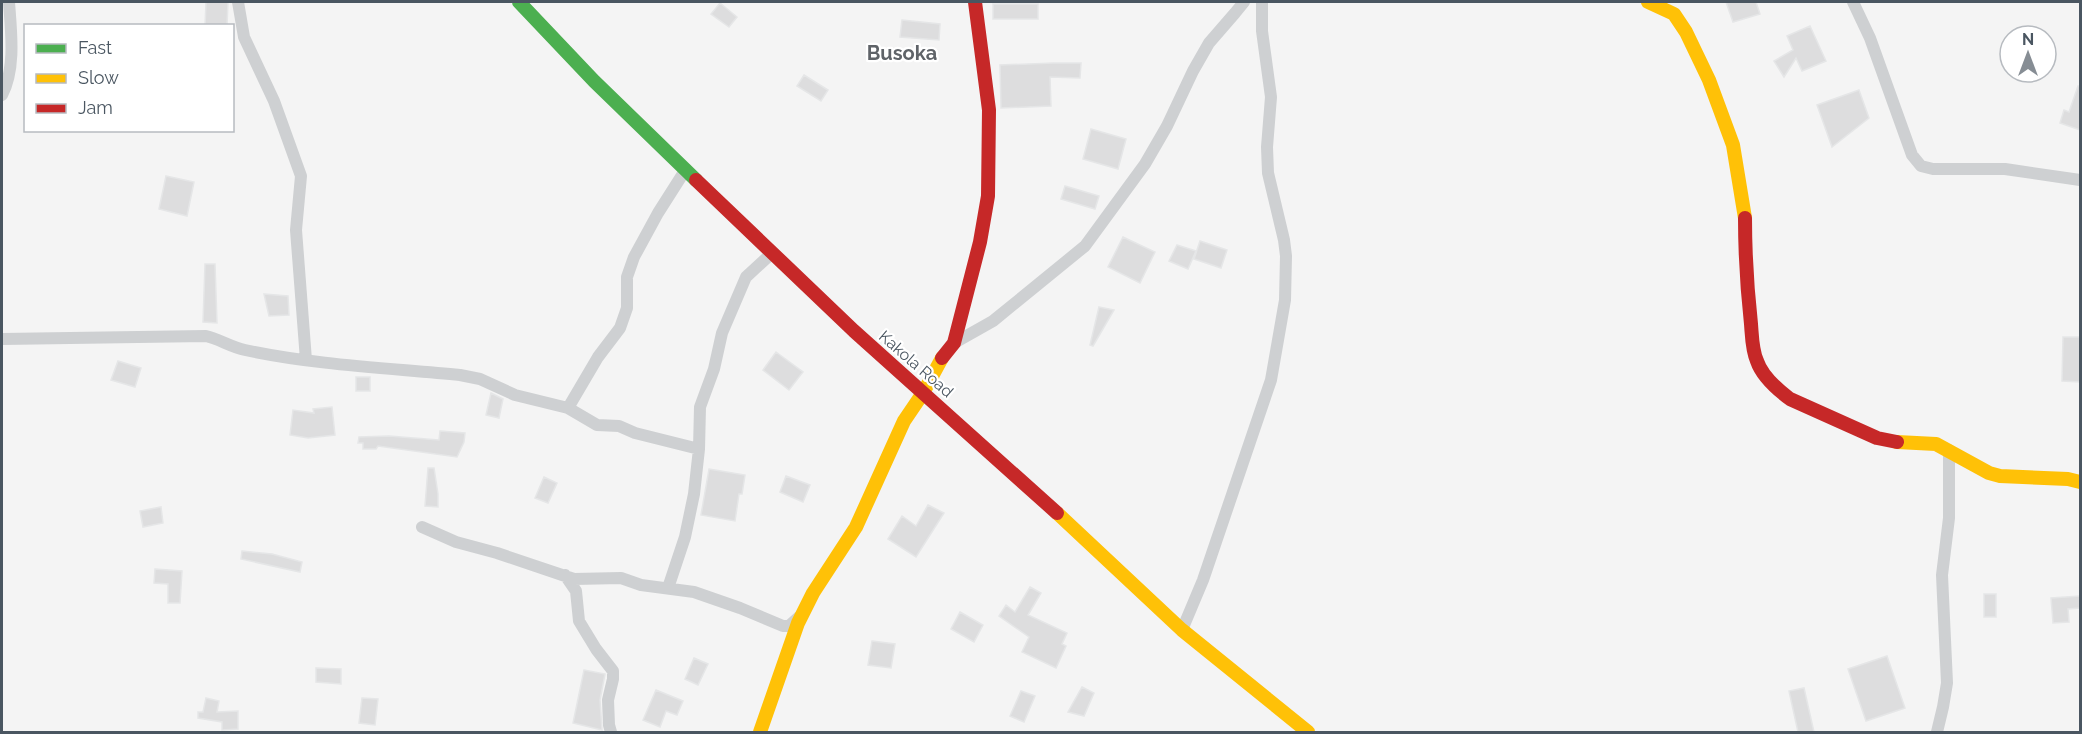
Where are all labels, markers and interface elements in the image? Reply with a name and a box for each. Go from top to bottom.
legend [24,24,234,132]
north arrow [1998,24,2058,84]
text: N [2022,30,2034,49]
text: Fast [78,37,112,58]
district label: Busoka [867,41,937,65]
text: Slow [78,67,119,88]
text: Jam [78,97,113,118]
street label: Kakola Road [875,327,957,401]

